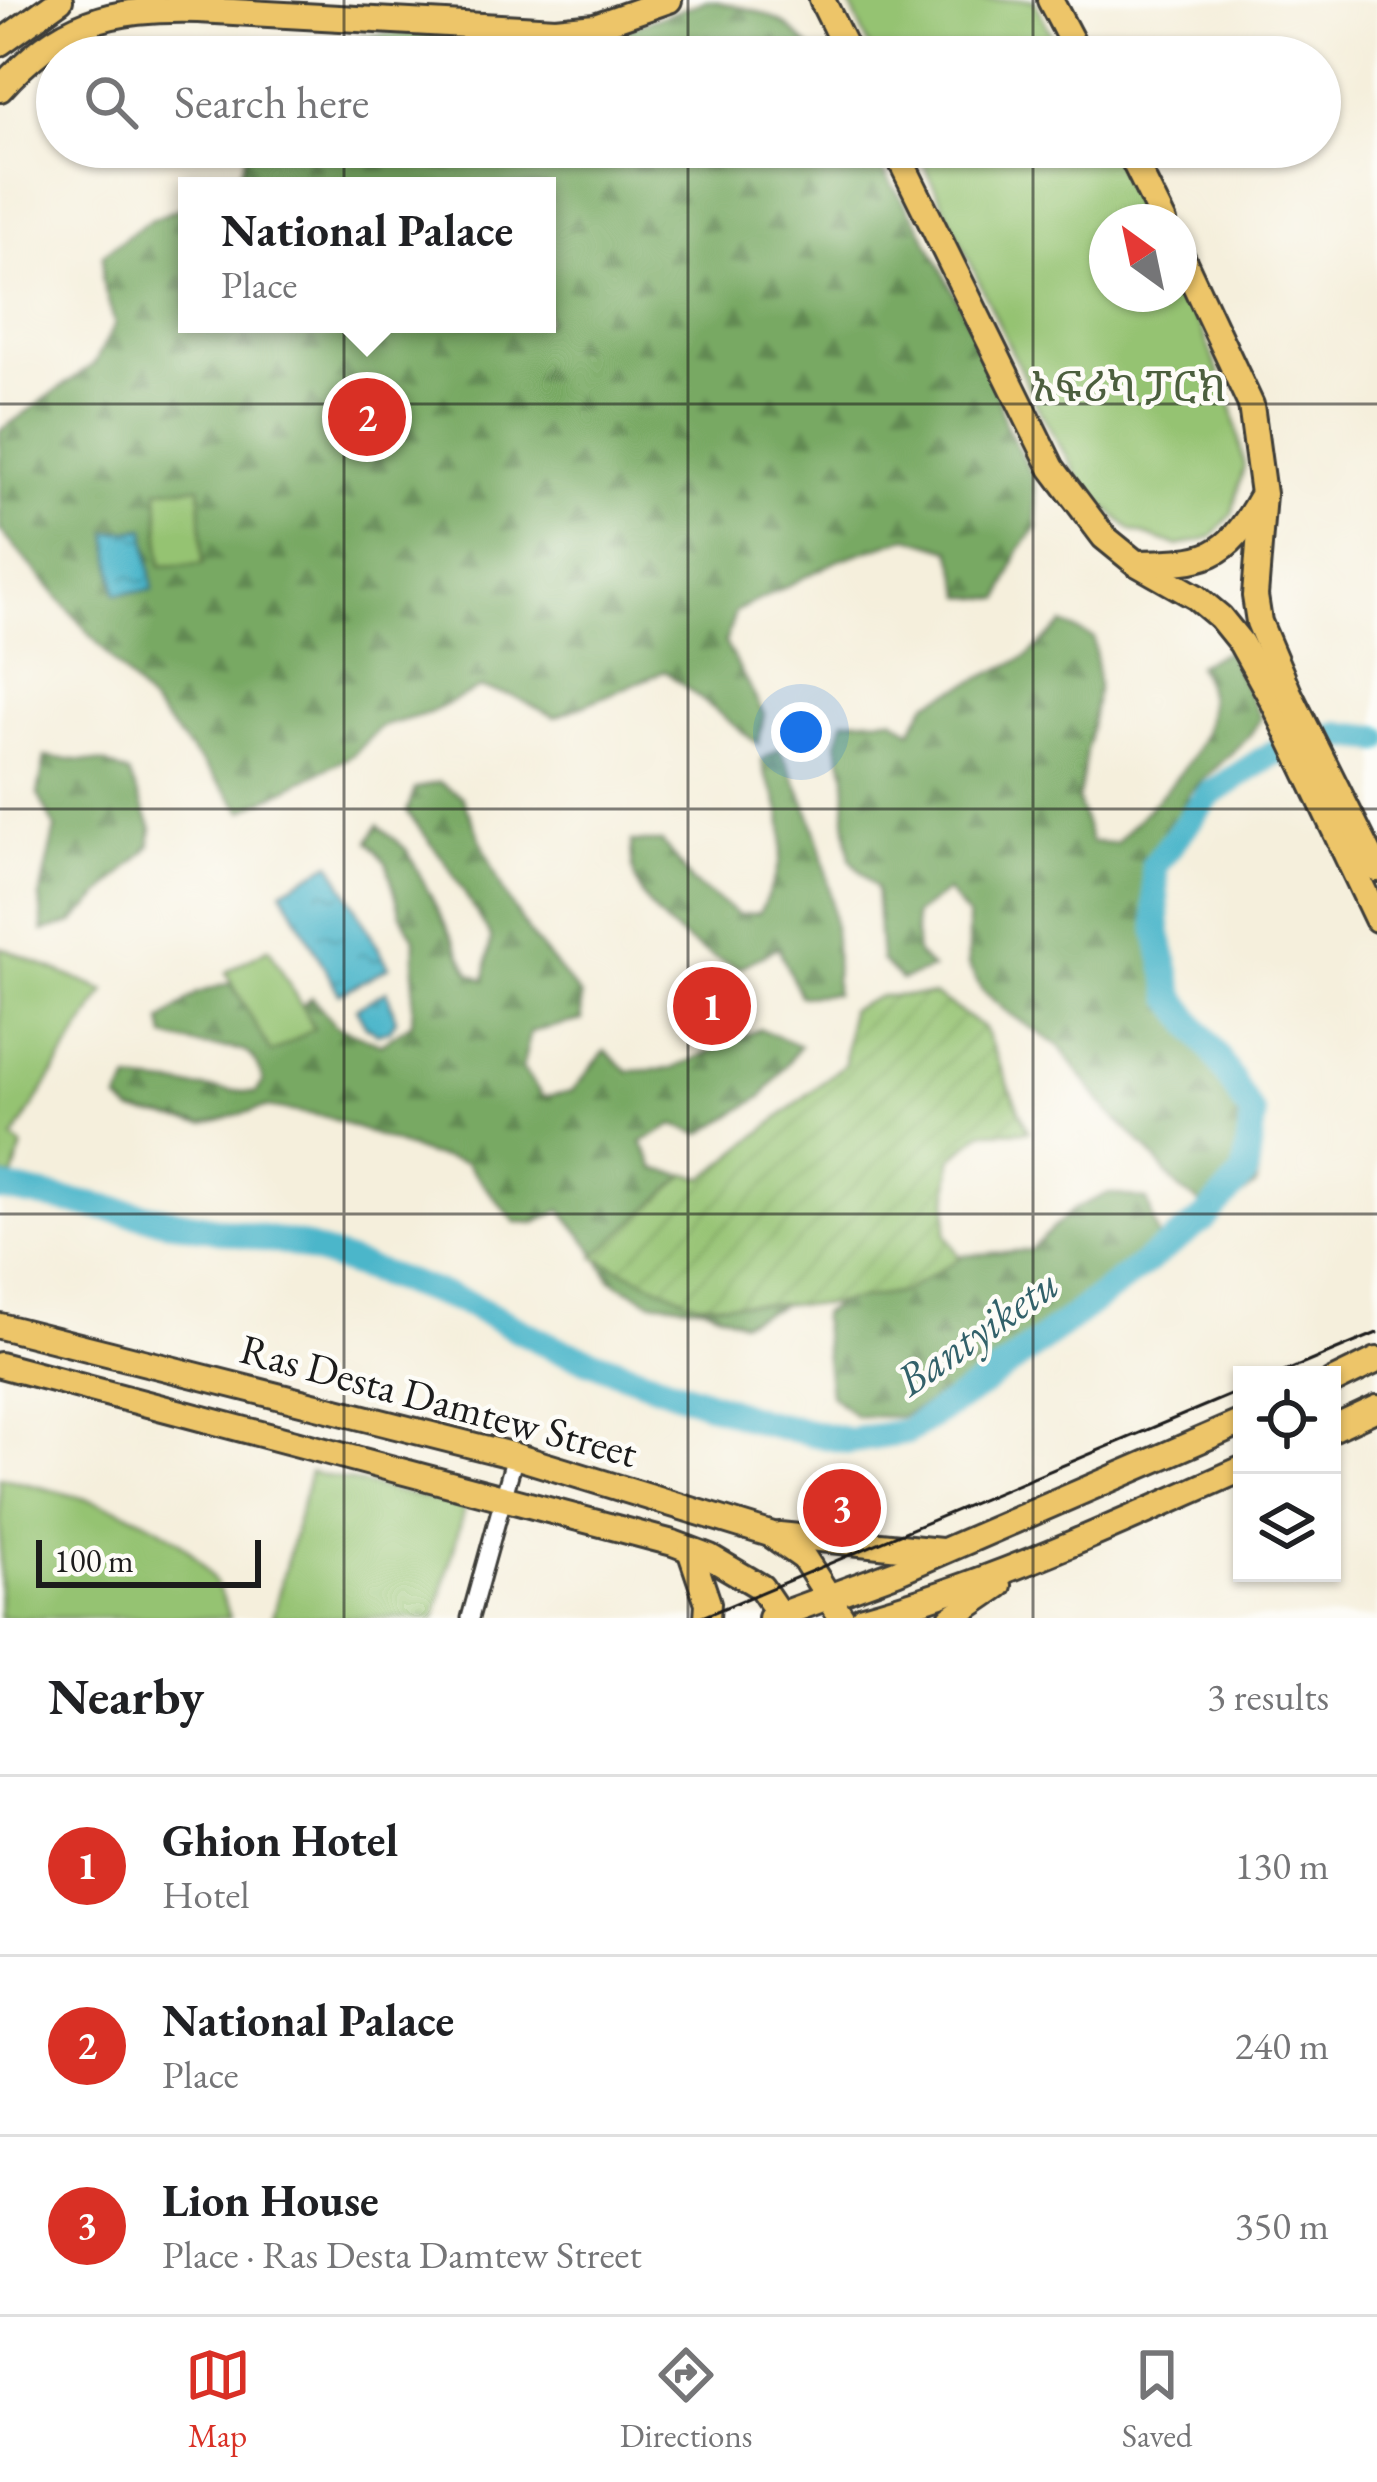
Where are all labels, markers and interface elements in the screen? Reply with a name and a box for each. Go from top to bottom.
search box [36,36,1341,168]
icon: search [78,69,144,135]
text: Search here [174,73,369,131]
popup [178,177,556,333]
text: National Palace [221,201,513,259]
north arrow [1089,204,1197,312]
text: Place [221,259,298,310]
park label: አፍሪካ ፓርክ [1032,359,1226,414]
pin: 2 [328,372,406,462]
your location [771,702,831,762]
pin: 1 [673,961,751,1051]
water label: Bantyiketu [883,1254,1070,1409]
street label: Ras Desta Damtew Street [234,1321,643,1480]
map controls [1233,1366,1341,1582]
button: locate [1233,1366,1341,1474]
pin: 3 [803,1463,881,1553]
button: layers [1233,1474,1341,1582]
scale bar [36,1534,261,1587]
text: 100 m [54,1539,134,1582]
text: Nearby [48,1663,204,1729]
text: 3 results [1207,1671,1329,1722]
text: Ghion Hotel [162,1811,398,1869]
text: 1 [77,1840,97,1891]
text: 130 m [1235,1840,1329,1891]
text: Hotel [162,1869,250,1920]
text: National Palace [162,1991,454,2049]
text: 2 [77,2020,97,2071]
text: 240 m [1235,2020,1329,2071]
text: Place [162,2049,239,2100]
text: Lion House [162,2171,379,2229]
text: 3 [77,2200,97,2251]
text: 350 m [1235,2200,1329,2251]
text: Place · Ras Desta Damtew Street [162,2229,642,2280]
tab: Map [185,2342,251,2457]
tab: Directions [620,2342,753,2457]
tab: Saved [1122,2342,1192,2457]

